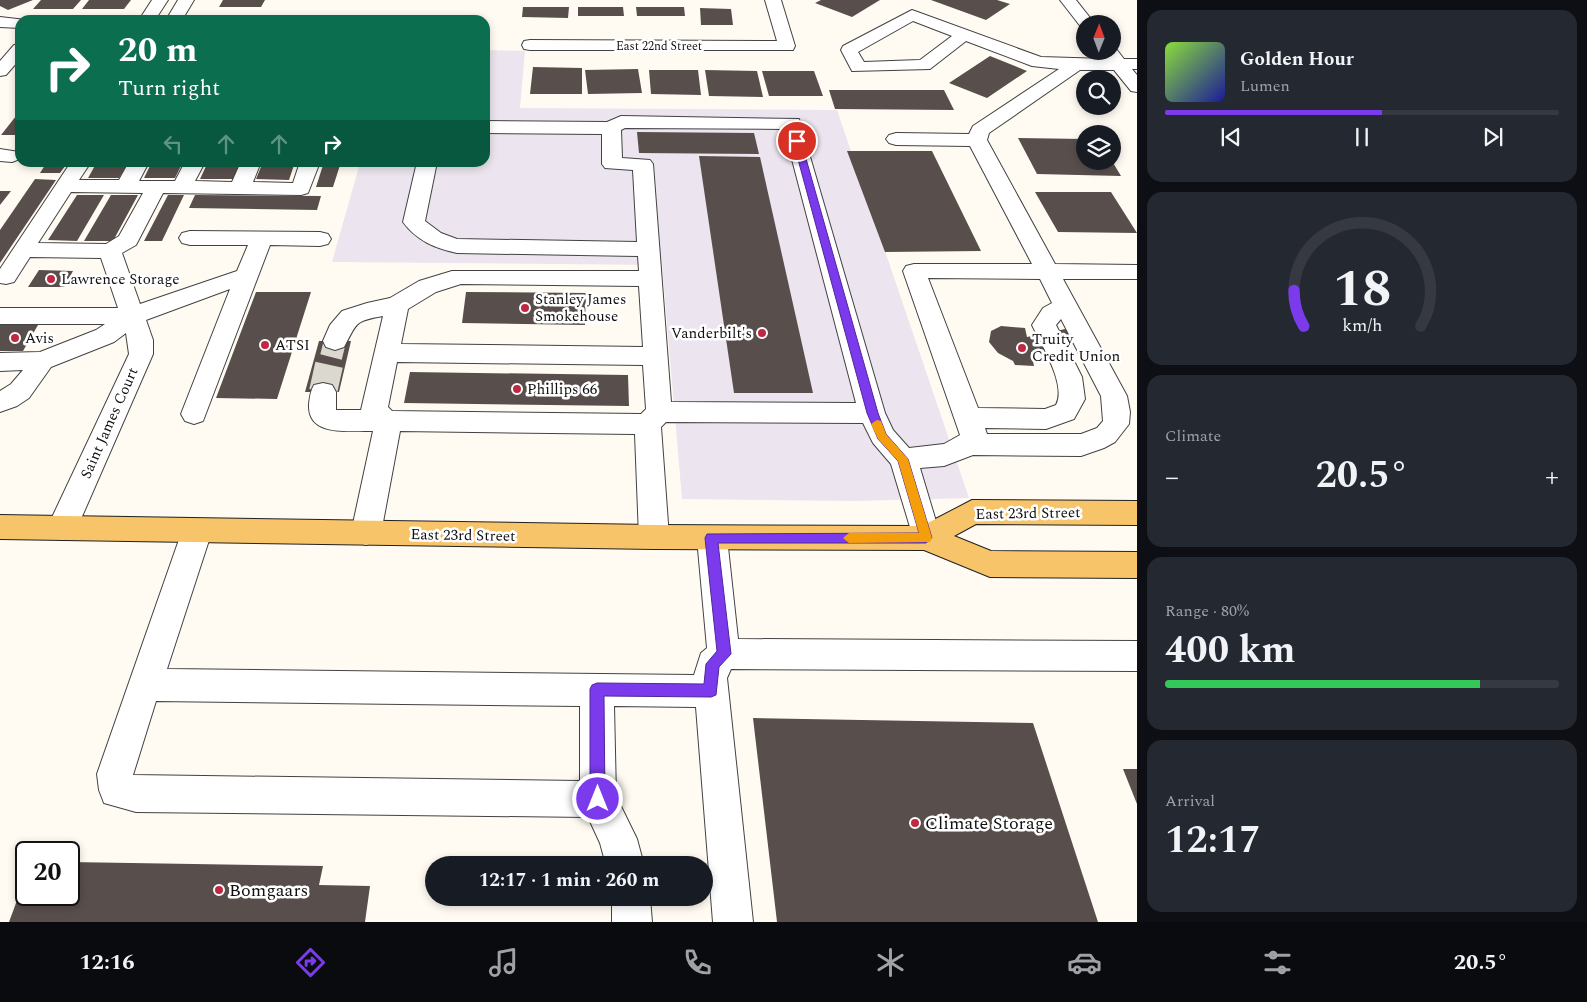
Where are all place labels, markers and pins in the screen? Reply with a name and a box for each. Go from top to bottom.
pin [776,120,818,162]
place label: Lawrence Storage [61,268,179,291]
marker: Lawrence Storage [45,273,57,285]
place label: Stanley James Smokehouse [535,288,627,328]
marker: Stanley James Smokehouse [519,302,531,314]
place label: Vanderbilt's [671,322,752,345]
place label: Avis [25,327,54,350]
marker: Vanderbilt's [756,327,768,339]
place label: Truity Credit Union [1032,328,1121,368]
marker: Avis [9,332,21,344]
place label: ATSI [275,334,310,357]
marker: ATSI [259,339,271,351]
marker: Truity Credit Union [1016,342,1028,354]
place label: Phillips 66 [527,378,598,401]
marker: Phillips 66 [511,383,523,395]
place label: Climate Storage [925,810,1053,837]
marker: Climate Storage [909,817,921,829]
place label: Bomgaars [229,877,308,904]
marker: Bomgaars [213,884,225,896]

